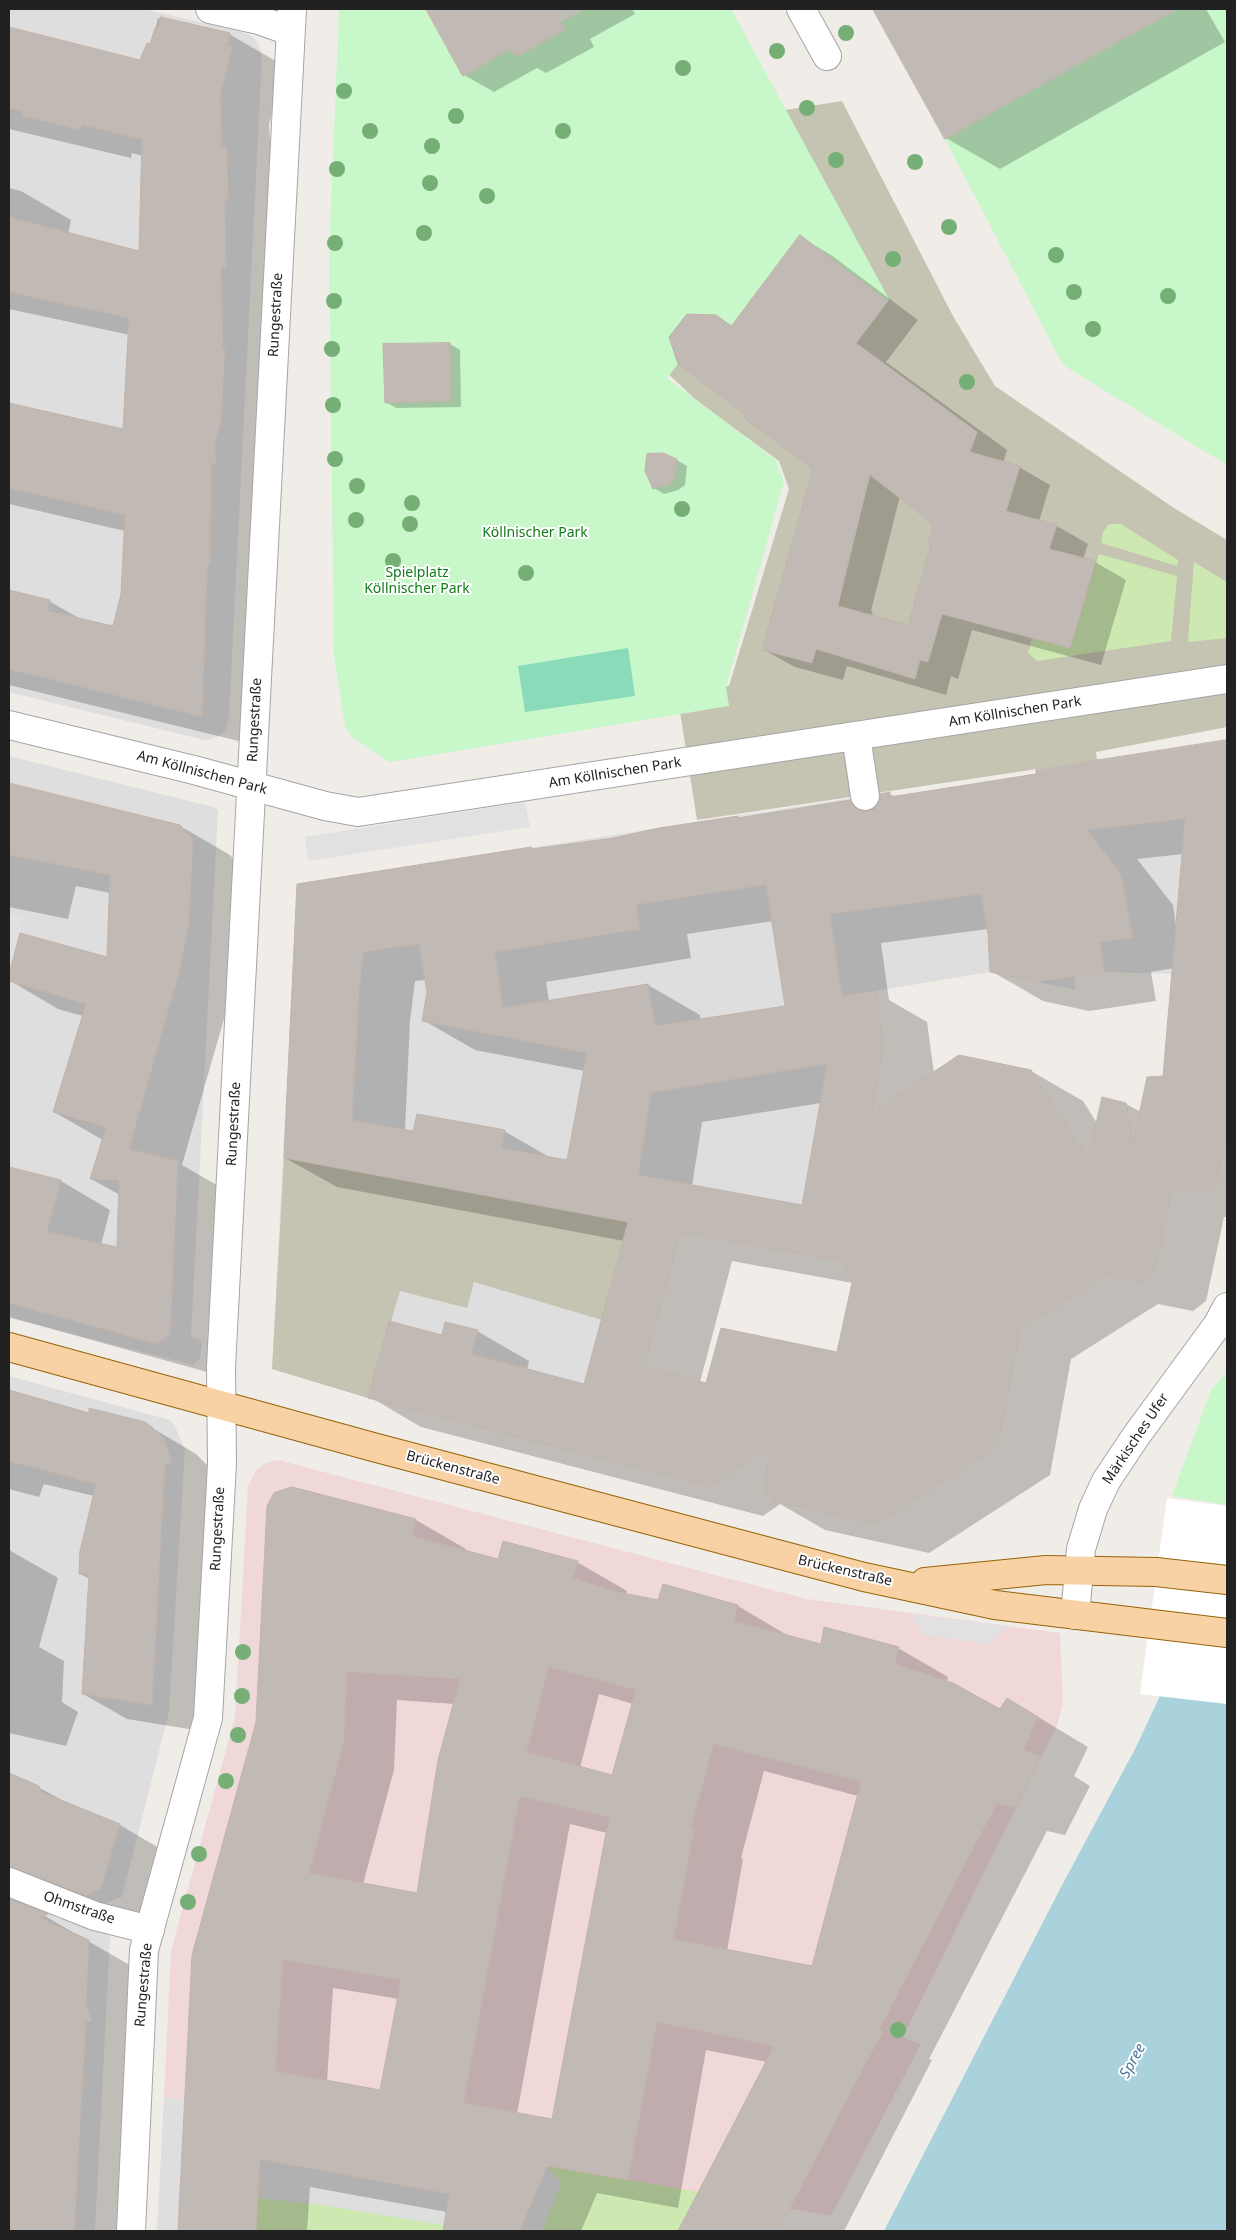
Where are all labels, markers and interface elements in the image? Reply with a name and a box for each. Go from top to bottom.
street label: Rungestraße [265,272,287,358]
park label: Köllnischer Park [482,525,588,541]
park label: Spielplatz Köllnischer Park [364,565,470,598]
street label: Rungestraße [244,677,266,763]
street label: Am Köllnischen Park [947,693,1083,731]
street label: Am Köllnischen Park [135,748,269,798]
street label: Am Köllnischen Park [547,754,683,792]
street label: Rungestraße [223,1081,245,1167]
street label: Märkisches Ufer [1099,1390,1173,1488]
street label: Brückenstraße [404,1447,502,1489]
street label: Rungestraße [207,1486,229,1572]
street label: Brückenstraße [796,1552,894,1590]
street label: Ohmstraße [41,1888,117,1928]
street label: Rungestraße [132,1942,156,2028]
water label: Spree [1116,2040,1150,2082]

